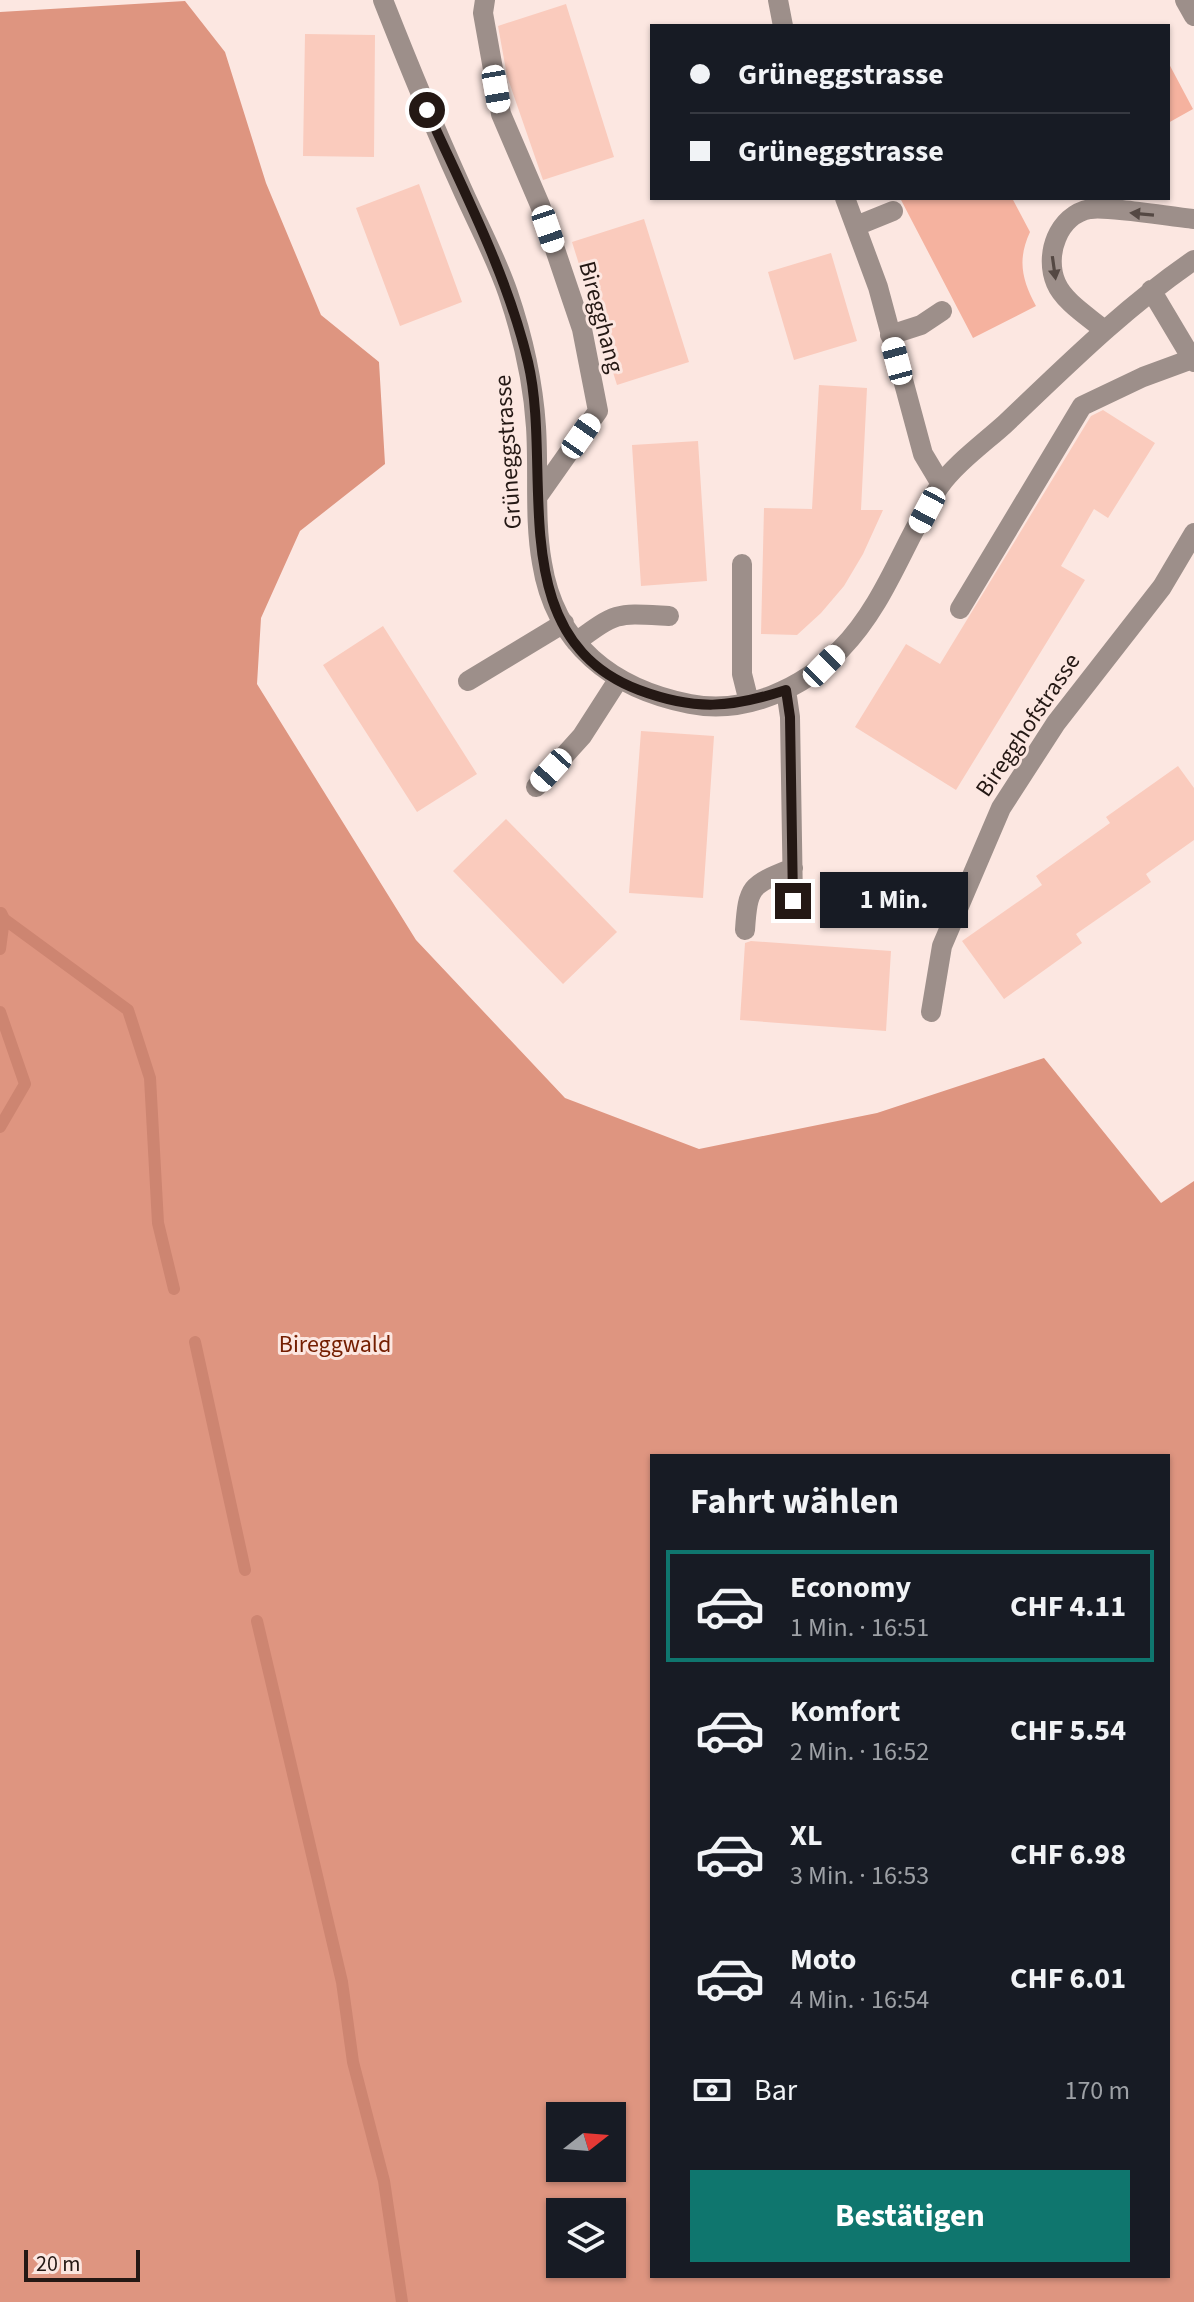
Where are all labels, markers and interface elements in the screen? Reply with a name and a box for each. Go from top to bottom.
text: Grüneggstrasse [738,53,944,96]
car [480,63,512,115]
route start [409,92,445,128]
text: Grüneggstrasse [738,130,944,173]
car [529,202,567,256]
one-way arrow [1129,207,1154,220]
one-way arrow [1047,256,1060,281]
street label: Biregghang [569,257,633,377]
car [879,335,915,387]
street label: Grüneggstrasse [485,374,531,530]
car [557,409,605,463]
car [905,483,949,537]
car [799,641,849,691]
street label: Biregghofstrasse [967,646,1089,804]
car [526,744,576,796]
callout: 1 Min. [821,873,969,929]
text: 1 Min. [860,881,928,918]
route end [775,883,811,919]
park label: Bireggwald [279,1327,391,1362]
text: Fahrt wählen [690,1476,899,1527]
text: Economy [790,1566,911,1609]
icon: car [694,1570,766,1642]
text: CHF 4.11 [1010,1585,1126,1628]
text: 1 Min. · 16:51 [790,1609,929,1646]
text: Komfort [790,1690,900,1733]
icon: car [694,1694,766,1766]
text: CHF 5.54 [1010,1709,1126,1752]
text: 2 Min. · 16:52 [790,1733,929,1770]
text: XL [790,1814,823,1857]
icon: car [694,1818,766,1890]
text: CHF 6.98 [1010,1833,1126,1876]
text: 3 Min. · 16:53 [790,1857,929,1894]
text: Moto [790,1938,856,1981]
icon: car [694,1942,766,2014]
text: CHF 6.01 [1010,1957,1126,2000]
text: 4 Min. · 16:54 [790,1981,929,2018]
icon: cash [690,2068,734,2112]
text: Bar [754,2069,797,2112]
text: 170 m [1064,2072,1130,2109]
north arrow [546,2102,626,2182]
map controls [546,2102,626,2278]
button: Bestätigen [690,2170,1130,2262]
button: layers [546,2198,626,2278]
scale bar [24,2246,140,2282]
text: 20 m [36,2248,81,2280]

